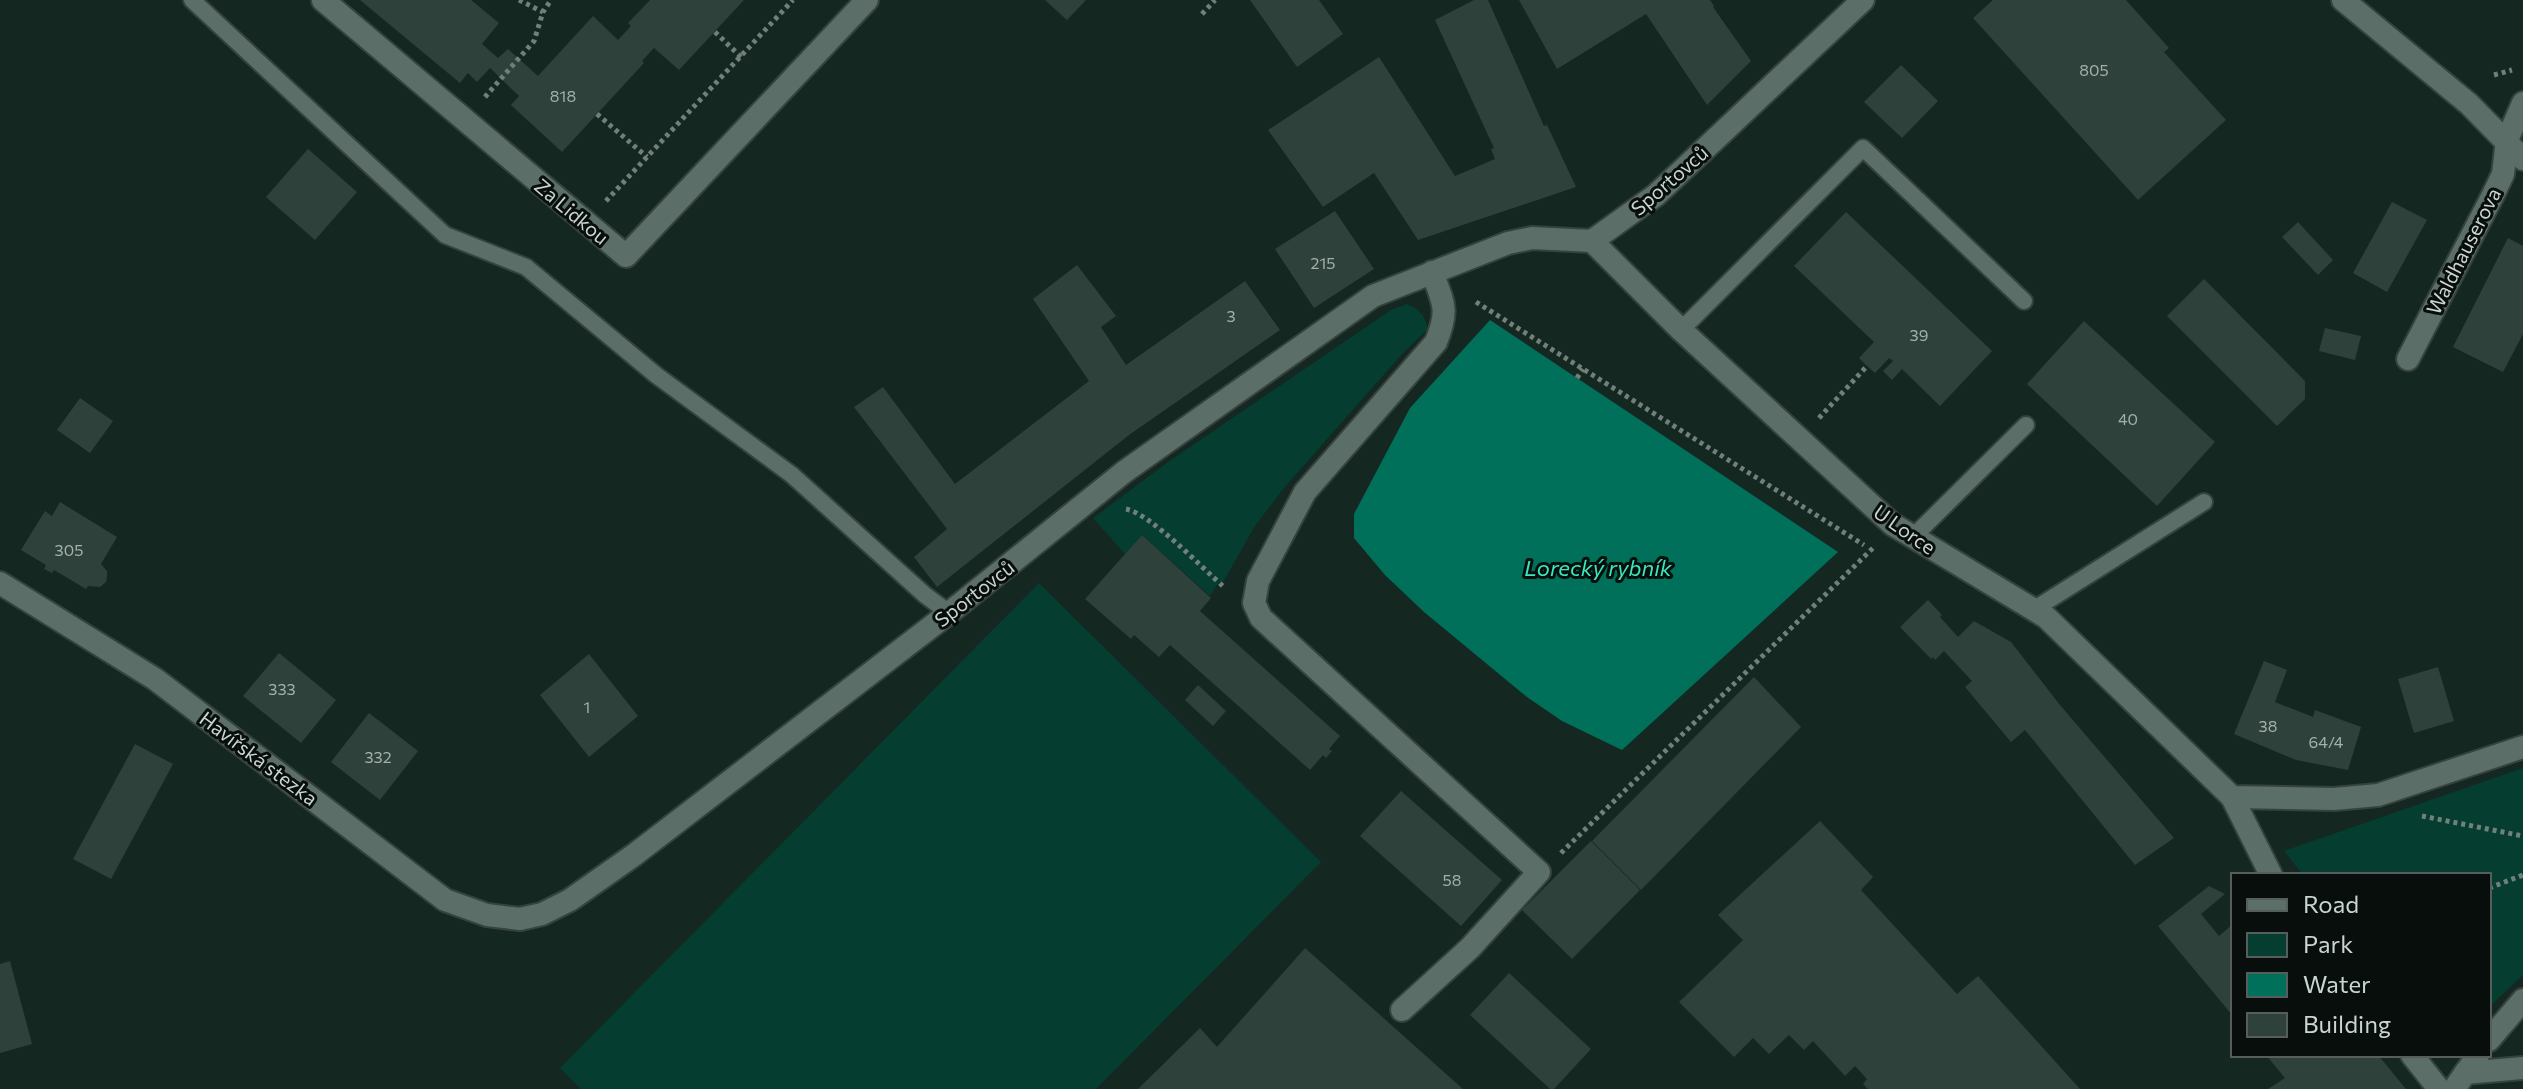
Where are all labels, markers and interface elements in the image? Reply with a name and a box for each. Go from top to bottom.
house number: 805 [2079,60,2109,79]
house number: 818 [550,86,576,105]
street label: Sportovců [1626,140,1712,220]
street label: Za Lidkou [530,173,614,249]
street label: Waldhauserova [2421,184,2505,318]
house number: 215 [1311,253,1335,272]
house number: 3 [1226,306,1236,325]
house number: 39 [1910,325,1928,344]
house number: 40 [2118,409,2138,428]
street label: U Lorce [1869,499,1941,559]
house number: 305 [55,540,83,559]
water label: Lorecký rybník [1524,554,1673,581]
street label: Sportovců [930,555,1018,631]
house number: 333 [268,679,296,698]
house number: 1 [584,697,590,716]
street label: Havířská stezka [195,706,323,810]
house number: 38 [2259,716,2277,735]
house number: 64/4 [2309,732,2344,751]
house number: 332 [364,747,392,766]
house number: 58 [1443,870,1461,889]
legend [2231,873,2491,1057]
text: Road [2303,889,2359,918]
text: Park [2303,929,2353,958]
text: Water [2303,969,2371,998]
text: Building [2303,1009,2391,1038]

